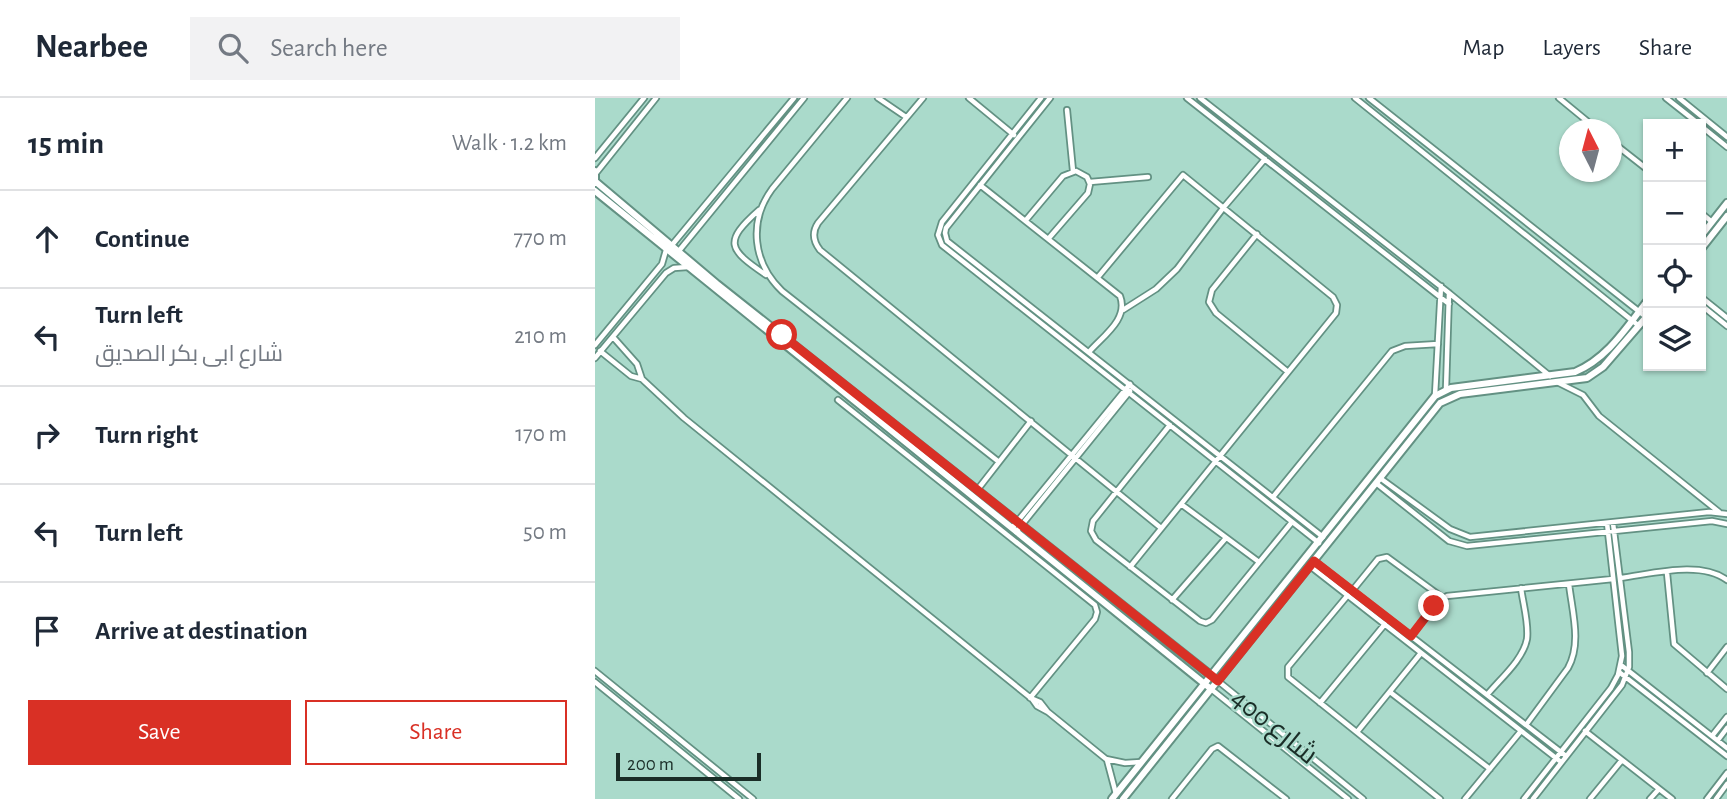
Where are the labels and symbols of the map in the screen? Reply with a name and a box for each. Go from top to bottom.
north arrow [1559,119,1622,182]
route start [766,319,797,350]
route end [1418,590,1449,621]
street label: شارع 400 [1224,683,1323,772]
scale bar [616,750,761,782]

